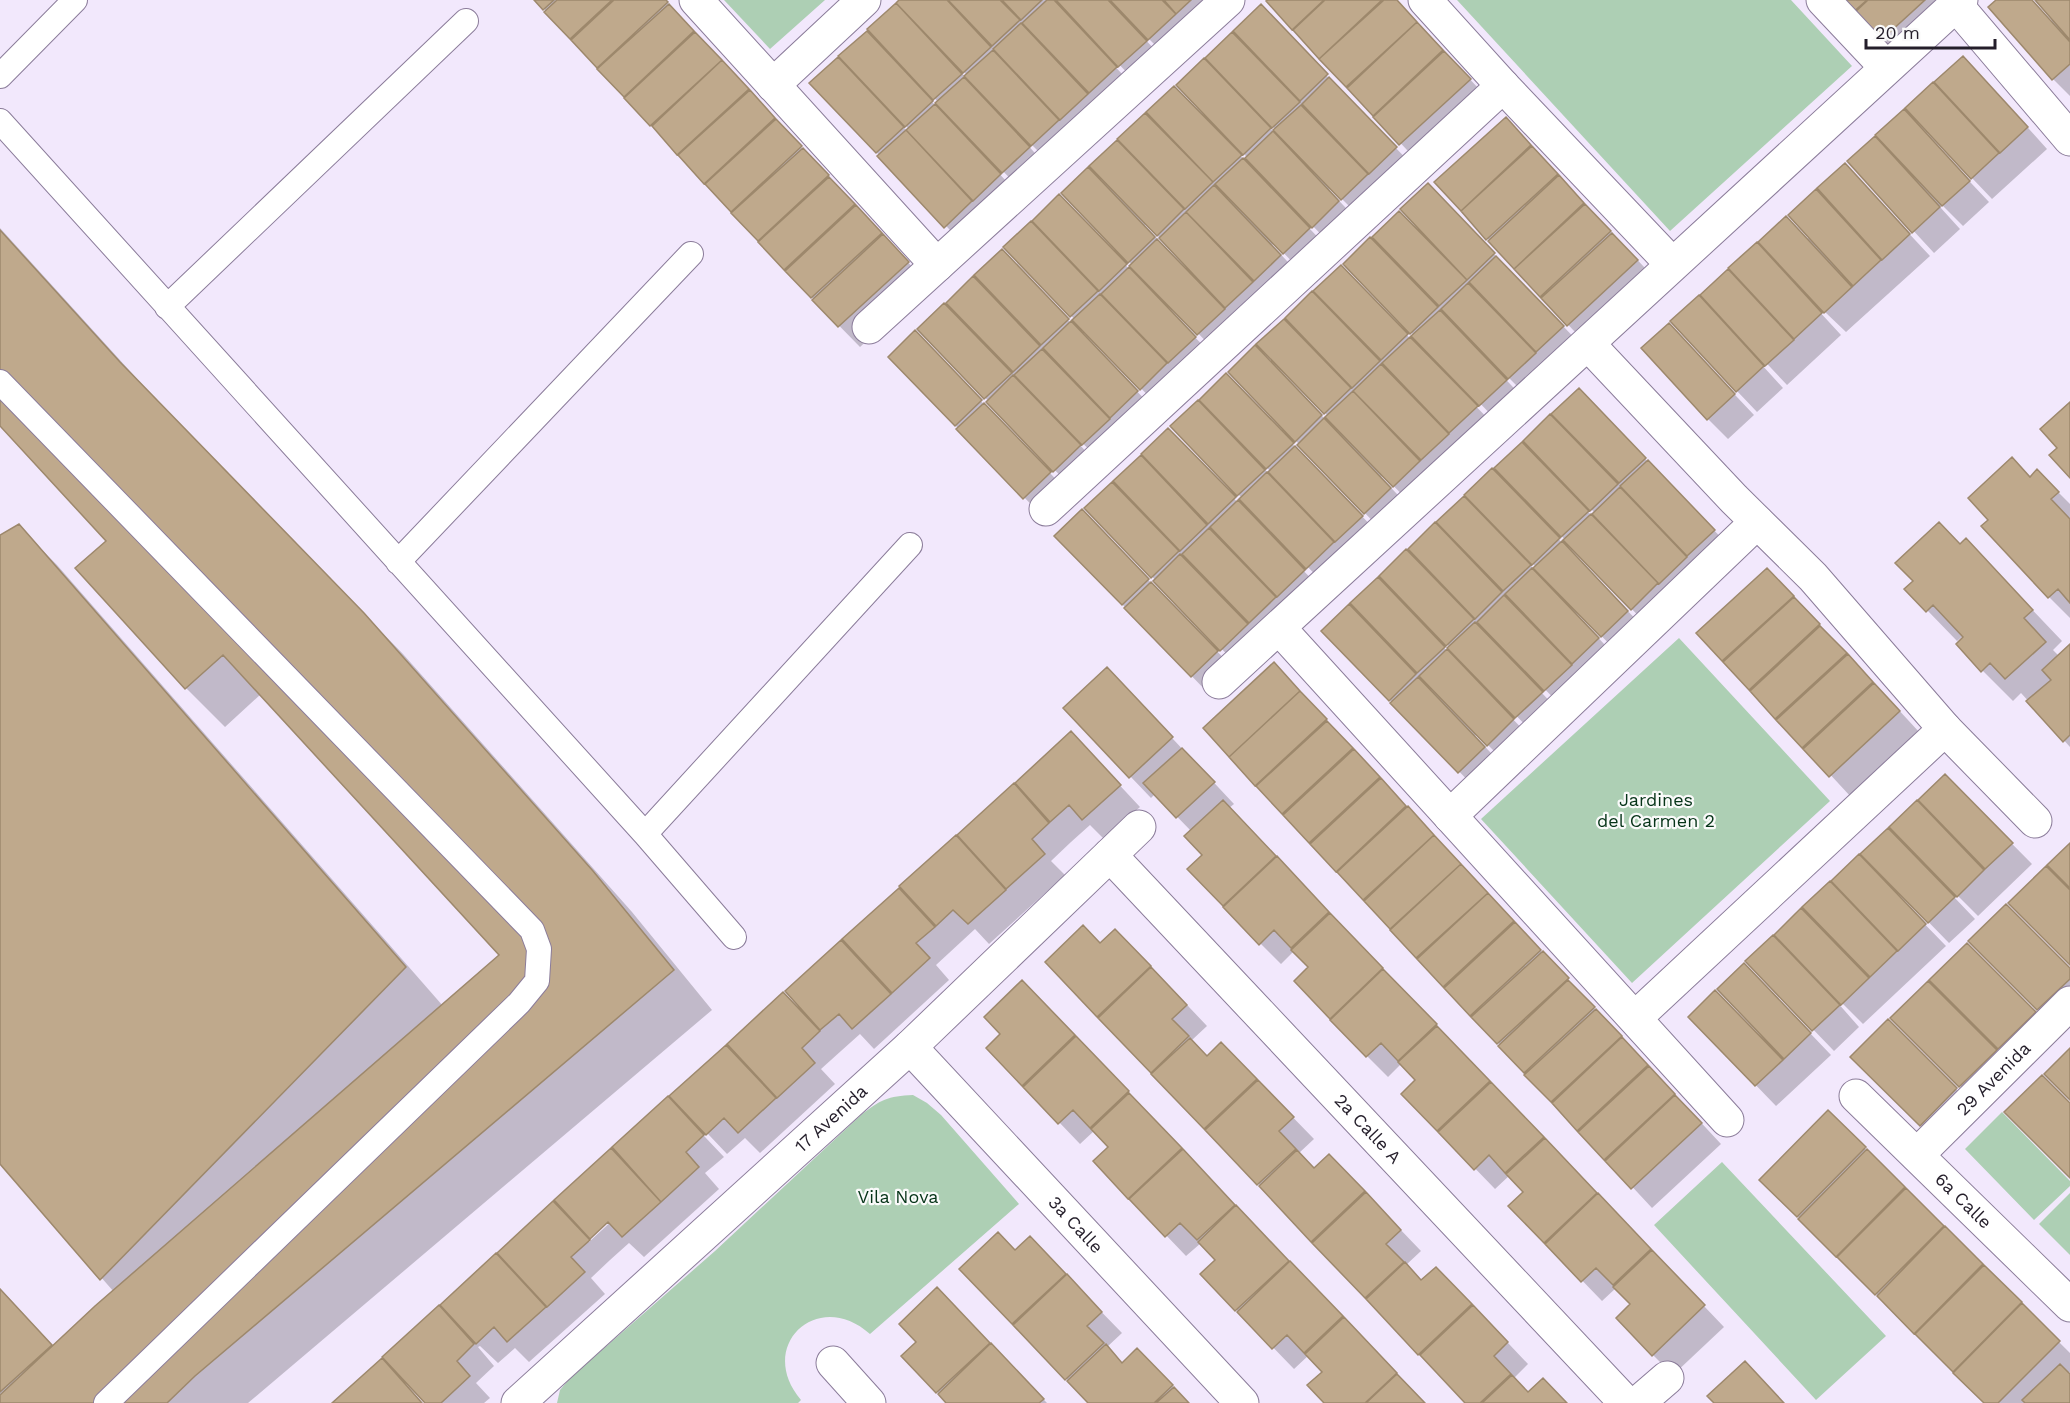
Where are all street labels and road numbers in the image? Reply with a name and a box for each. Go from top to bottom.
street label: 29 Avenida [1952,1037,2035,1120]
street label: 17 Avenida [790,1080,871,1156]
street label: 2a Calle A [1330,1089,1406,1168]
street label: 6a Calle [1931,1168,1996,1233]
street label: 3a Calle [1044,1191,1108,1257]

